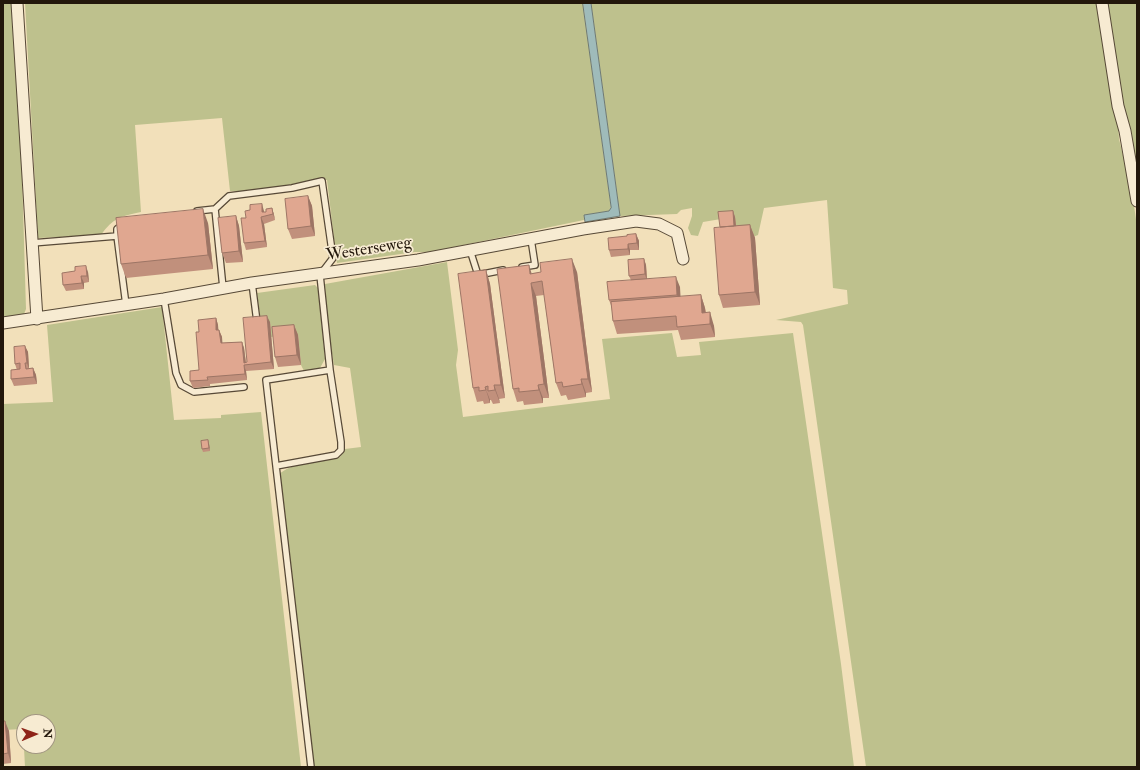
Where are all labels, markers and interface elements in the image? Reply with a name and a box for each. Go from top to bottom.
street label: Westerseweg [325,233,413,267]
north arrow [16,714,56,754]
text: N [41,728,54,739]

